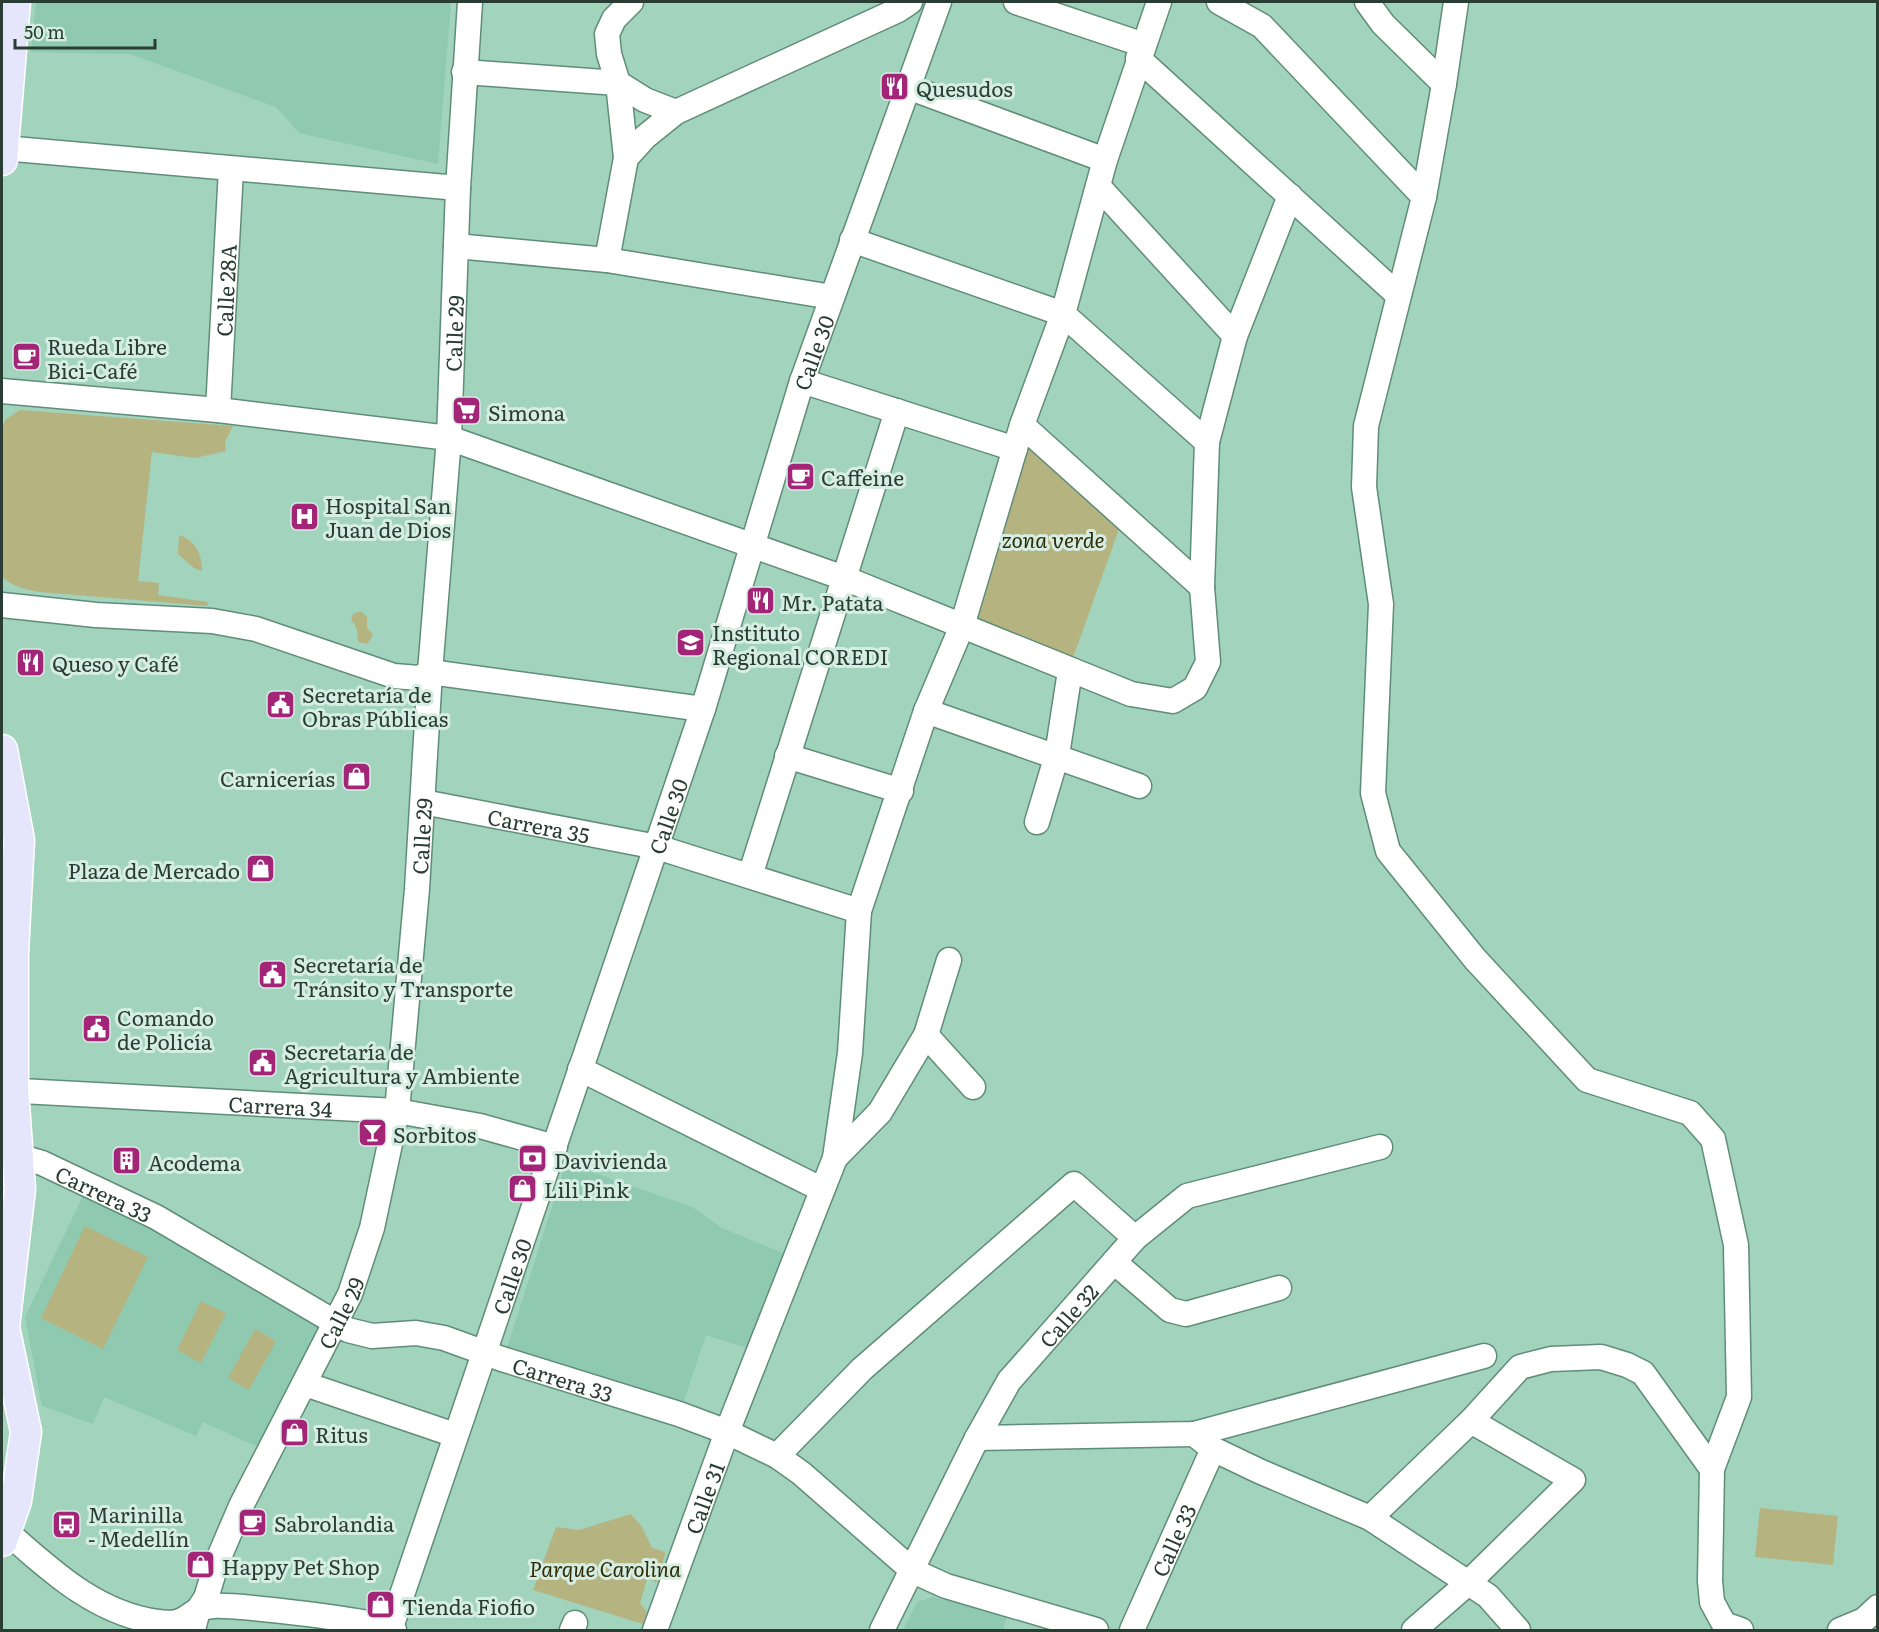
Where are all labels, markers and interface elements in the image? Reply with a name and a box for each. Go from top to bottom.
scale bar [15,12,154,50]
text: 50 m [24,18,65,45]
restaurant icon: Quesudos [879,71,911,103]
place label: Quesudos [916,72,1013,103]
street label: Calle 28A [206,243,242,337]
street label: Calle 29 [436,295,470,372]
street label: Calle 30 [785,310,840,394]
place label: Rueda Libre Bici-Café [47,330,167,385]
cafe icon: Rueda Libre Bici-Café [10,341,42,373]
supermarket icon: Simona [451,395,483,427]
place label: Simona [488,396,566,427]
cafe icon: Caffeine [784,460,816,492]
place label: Caffeine [821,461,904,492]
place label: Hospital San Juan de Dios [325,489,452,544]
hospital icon: Hospital San Juan de Dios [288,500,320,532]
park label: zona verde [1002,523,1104,554]
restaurant icon: Mr. Patata [744,585,776,617]
place label: Mr. Patata [781,586,884,617]
place label: Instituto Regional COREDI [712,616,888,671]
school or university icon: Instituto Regional COREDI [675,627,707,659]
restaurant icon: Queso y Café [15,646,47,678]
place label: Queso y Café [52,647,179,678]
place label: Secretaría de Obras Públicas [302,678,448,733]
public building icon: Secretaría de Obras Públicas [265,689,297,721]
shop icon: Carnicerías [340,761,372,793]
place label: Carnicerías [220,762,335,793]
street label: Calle 30 [639,774,694,858]
street label: Calle 29 [402,797,438,875]
street label: Carrera 35 [485,799,593,849]
shop icon: Plaza de Mercado [245,853,277,885]
place label: Plaza de Mercado [68,854,240,885]
place label: Secretaría de Tránsito y Transporte [293,948,513,1003]
public building icon: Secretaría de Tránsito y Transporte [256,959,288,991]
place label: Comando de Policía [117,1001,214,1056]
public building icon: Comando de Policía [80,1012,112,1044]
place label: Secretaría de Agricultura y Ambiente [284,1035,520,1090]
public building icon: Secretaría de Agricultura y Ambiente [247,1046,279,1078]
street label: Carrera 34 [228,1087,334,1123]
bar icon: Sorbitos [356,1117,388,1149]
place label: Sorbitos [393,1118,476,1149]
bank icon: Davivienda [517,1143,549,1175]
place label: Davivienda [554,1144,668,1175]
building icon: Acodema [111,1145,143,1177]
place label: Acodema [148,1146,242,1177]
street label: Carrera 33 [51,1156,158,1229]
shop icon: Lili Pink [507,1172,539,1204]
place label: Lili Pink [544,1173,629,1204]
street label: Calle 30 [483,1234,538,1318]
street label: Calle 29 [309,1273,370,1354]
street label: Calle 32 [1031,1276,1104,1354]
street label: Carrera 33 [509,1348,617,1408]
shop icon: Ritus [278,1417,310,1449]
place label: Ritus [315,1418,368,1449]
street label: Calle 31 [676,1457,731,1538]
place label: Marinilla - Medellín [88,1498,189,1553]
street label: Calle 33 [1143,1498,1202,1581]
cafe icon: Sabrolandia [237,1506,269,1538]
place label: Sabrolandia [274,1507,395,1538]
bus stop icon: Marinilla - Medellín [51,1509,83,1541]
shop icon: Happy Pet Shop [185,1549,217,1581]
place label: Happy Pet Shop [222,1550,380,1581]
park label: Parque Carolina [529,1552,681,1583]
shop icon: Tienda Fiofio [365,1589,397,1621]
place label: Tienda Fiofio [402,1590,535,1621]

